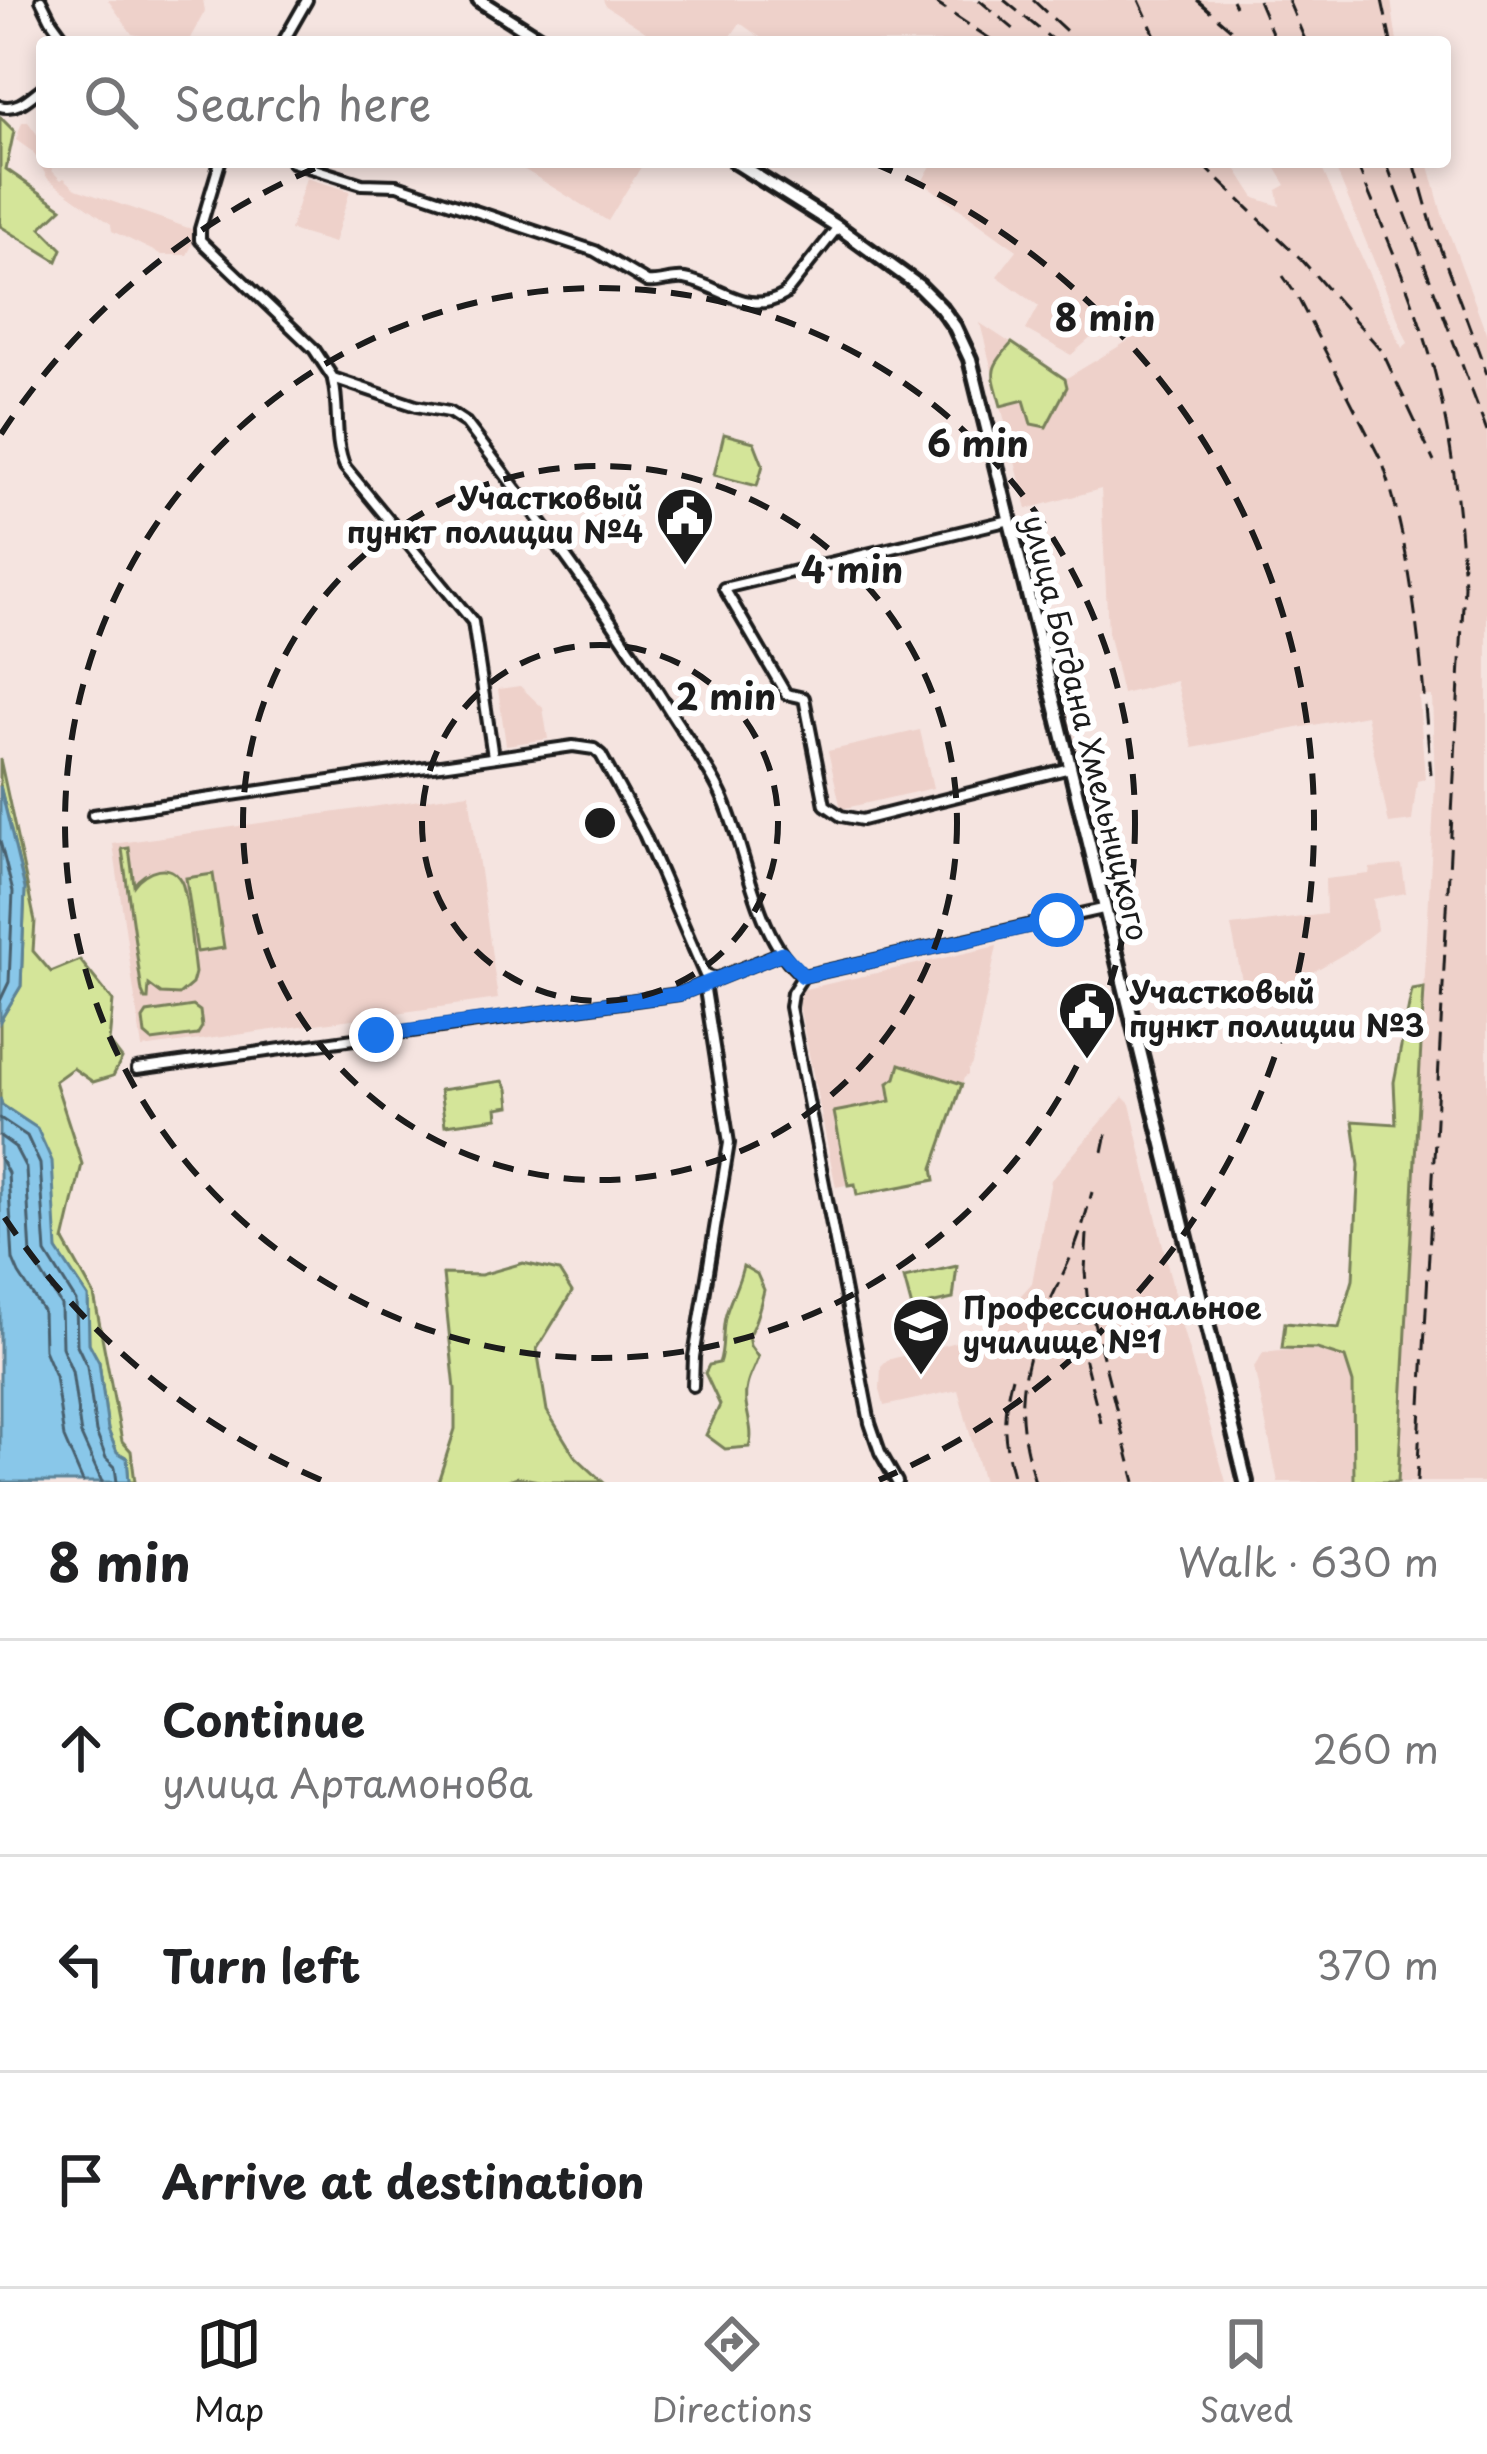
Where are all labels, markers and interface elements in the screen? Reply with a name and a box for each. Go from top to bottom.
search box [36,36,1451,168]
text: Search here [174,68,431,136]
icon: search [78,69,144,135]
text: 8 min [1055,289,1155,343]
text: 6 min [927,415,1029,469]
place label: Участковый пункт полиции №4 [347,474,643,553]
public building icon: Участковый пункт полиции №4 [654,485,716,567]
street label: улица Богдана Хмельницкого [1013,510,1162,945]
text: 4 min [801,541,903,595]
text: 2 min [676,668,776,722]
centre of rings [579,802,621,844]
route start [1030,893,1084,947]
place label: Участковый пункт полиции №3 [1129,968,1424,1047]
public building icon: Участковый пункт полиции №3 [1056,979,1118,1061]
route end [349,1008,403,1062]
place label: Профессиональное училище №1 [963,1284,1262,1363]
school or university icon: Профессиональное училище №1 [890,1295,952,1377]
text: 8 min [48,1522,191,1599]
text: Walk · 630 m [1178,1531,1439,1590]
text: Continue [162,1684,365,1752]
icon: ahead [48,1715,114,1781]
text: 260 m [1312,1718,1439,1777]
text: улица Артамонова [162,1752,533,1811]
text: Turn left [162,1930,361,1998]
icon: left [48,1931,114,1997]
text: 370 m [1316,1934,1439,1993]
text: Arrive at destination [162,2146,645,2214]
icon: arrive [48,2147,114,2213]
tab: Map [194,2311,264,2433]
tab: Directions [652,2311,812,2433]
tab: Saved [1200,2311,1293,2433]

